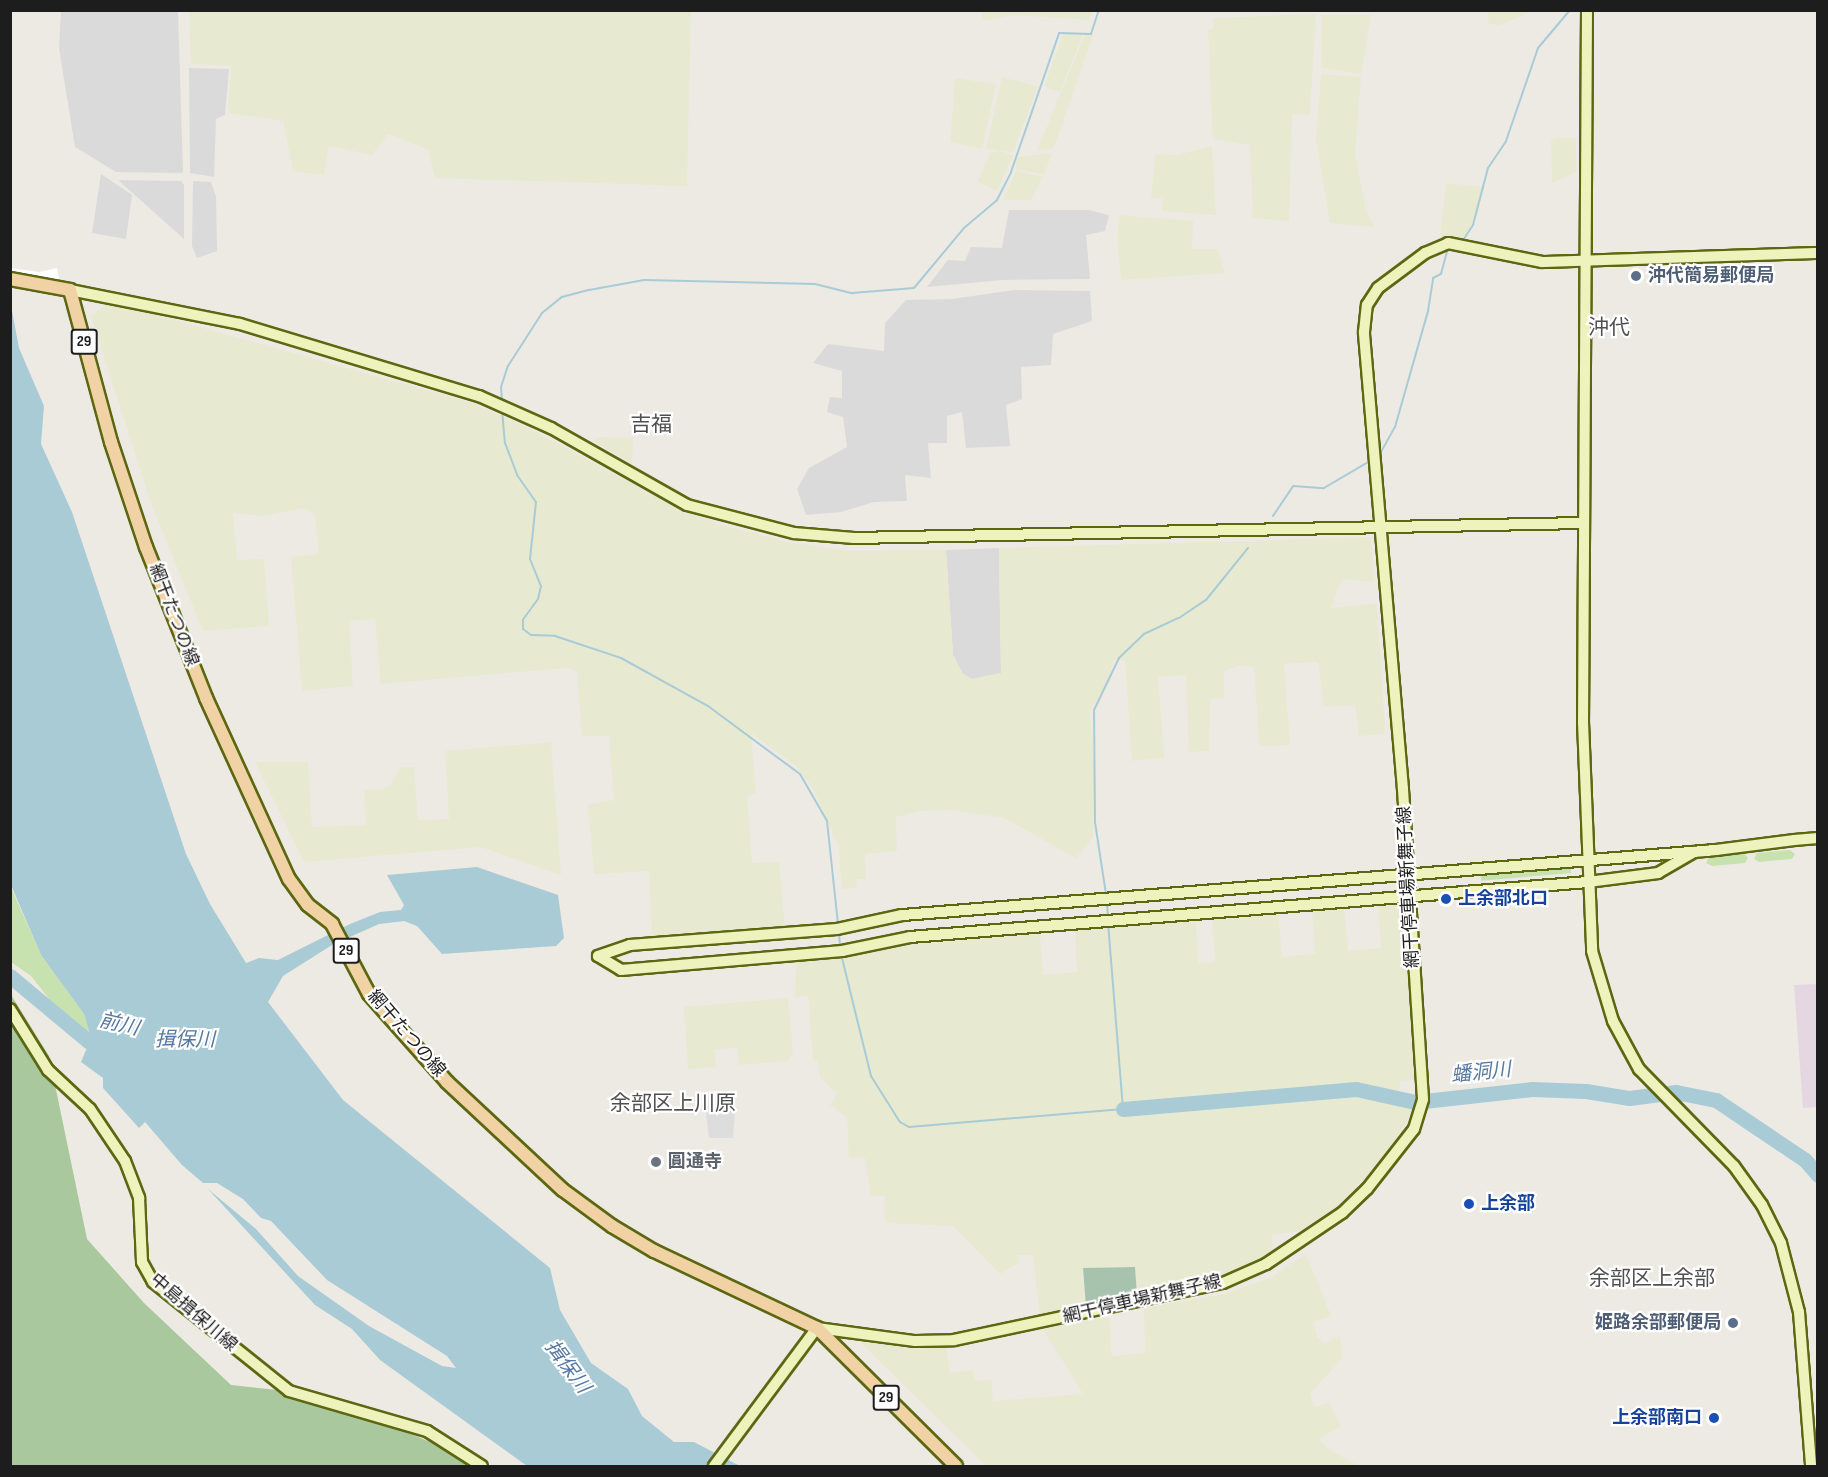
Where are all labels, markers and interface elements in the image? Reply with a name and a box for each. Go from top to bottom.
place label: 沖代簡易郵便局 [1648,265,1774,287]
marker: 沖代簡易郵便局 [1629,269,1643,283]
district label: 沖代 [1588,315,1630,341]
road number: 29 [70,329,98,355]
district label: 吉福 [630,412,672,438]
street label: 網干たつの線 [144,561,202,669]
street label: 網干停車場新舞子線 [1394,806,1424,968]
place label: 上余部北口 [1458,888,1548,910]
marker: 上余部北口 [1439,892,1453,906]
road number: 29 [332,938,360,964]
street label: 網干たつの線 [362,986,450,1082]
water label: 前川 [97,1009,141,1041]
water label: 揖保川 [155,1028,215,1052]
water label: 蟠洞川 [1450,1058,1512,1088]
district label: 余部区上川原 [610,1091,736,1117]
place label: 圓通寺 [668,1151,722,1173]
marker: 圓通寺 [649,1155,663,1169]
place label: 上余部 [1481,1193,1535,1215]
marker: 上余部 [1462,1197,1476,1211]
district label: 余部区上余部 [1589,1266,1715,1292]
street label: 中島揖保川線 [145,1269,241,1357]
street label: 網干停車場新舞子線 [1061,1271,1223,1329]
place label: 姫路余部郵便局 [1595,1312,1721,1334]
marker: 姫路余部郵便局 [1726,1316,1740,1330]
water label: 揖保川 [539,1336,595,1398]
road number: 29 [872,1385,900,1411]
place label: 上余部南口 [1612,1407,1702,1429]
marker: 上余部南口 [1707,1411,1721,1425]

